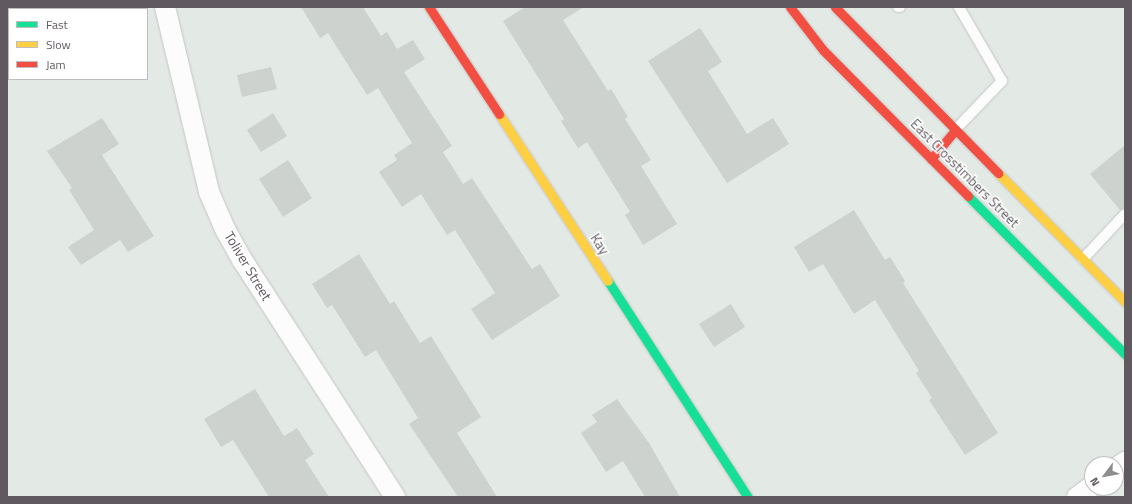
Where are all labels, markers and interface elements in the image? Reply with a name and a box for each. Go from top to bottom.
legend [8,8,148,80]
text: Fast [46,15,68,34]
text: Slow [46,35,71,54]
text: Jam [46,55,66,74]
street label: East Crosstimbers Street [907,115,1023,231]
street label: Toliver Street [221,228,275,304]
street label: Kay [587,230,613,258]
north arrow [1084,456,1124,496]
text: N [1086,474,1103,489]

